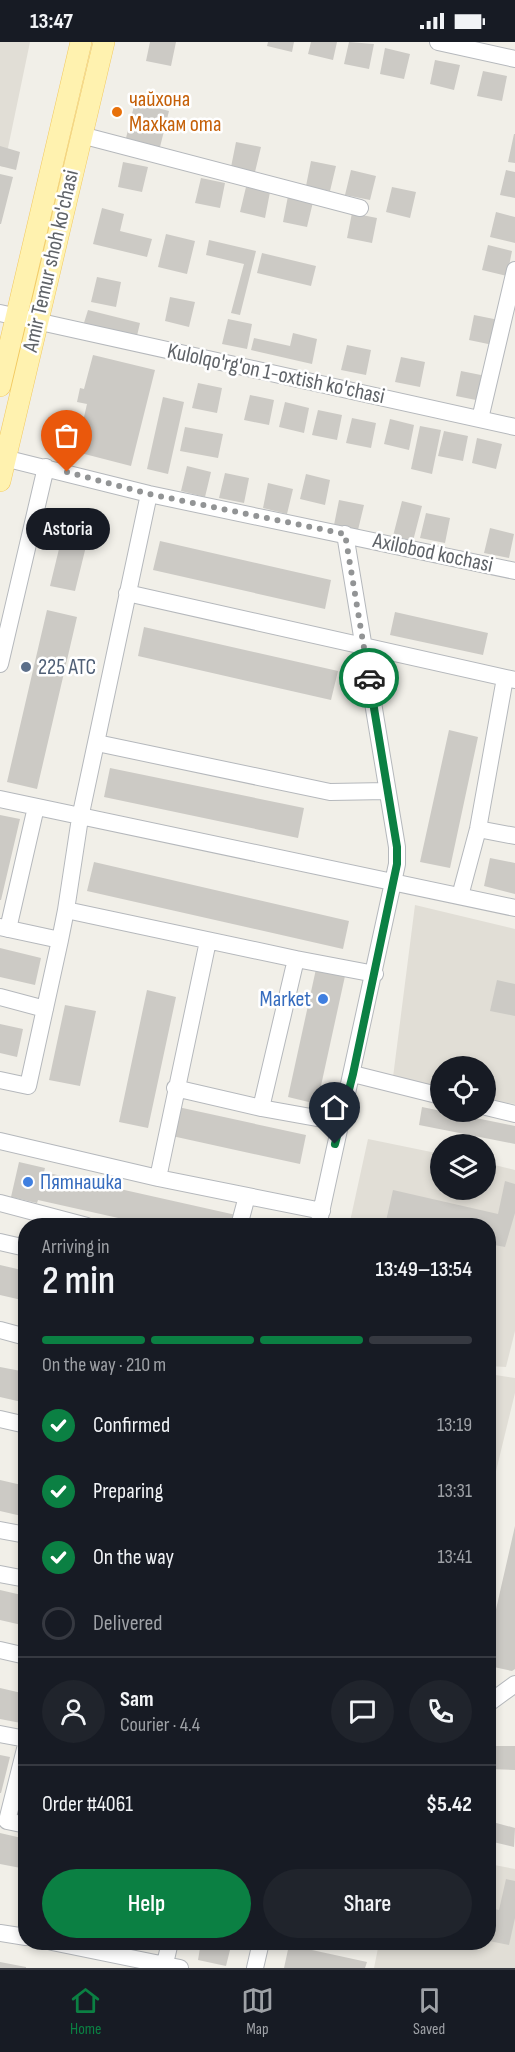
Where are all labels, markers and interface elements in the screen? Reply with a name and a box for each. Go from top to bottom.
text: 13:47 [30,8,73,35]
place label: чайхона Махкам ота [129,86,221,138]
marker: чайхона Махкам ота [110,105,124,119]
street label: Amir Temur shoh ko'chasi [17,167,85,356]
street label: Kulolqo'rg'on 1-oxtish ko'chasi [165,338,387,410]
pin [41,410,92,472]
icon: bag [50,419,83,452]
callout: Astoria [25,508,109,550]
text: Astoria [43,517,93,541]
street label: Axilobod kochasi [370,527,495,579]
courier [339,648,399,708]
place label: 225 АТС [38,654,96,681]
marker: 225 АТС [19,660,33,674]
icon: car [353,662,386,695]
place label: Market [260,986,311,1013]
marker: Market [316,992,330,1006]
map controls [430,1056,496,1200]
button: locate [430,1056,496,1122]
pin [309,1082,360,1144]
icon: home [318,1091,351,1124]
button: layers [430,1134,496,1200]
place label: Пятнашка [40,1169,122,1196]
marker: Пятнашка [21,1175,35,1189]
text: Arriving in [42,1235,110,1259]
text: 13:49–13:54 [375,1256,472,1283]
text: 2 min [42,1258,115,1305]
text: On the way · 210 m [42,1353,166,1377]
icon: check [42,1409,75,1442]
text: Confirmed [93,1412,170,1439]
text: 13:19 [437,1413,472,1437]
icon: check [42,1475,75,1508]
text: Preparing [93,1478,163,1505]
text: 13:31 [437,1479,472,1503]
icon: check [42,1541,75,1574]
text: On the way [93,1544,174,1571]
text: 13:41 [437,1545,472,1569]
text: Delivered [93,1610,162,1637]
button: person [42,1680,105,1743]
button: chat [331,1680,394,1743]
button: phone [409,1680,472,1743]
text: Sam [120,1686,154,1713]
text: Courier · 4.4 [120,1713,200,1737]
text: Order #4061 [42,1791,133,1818]
text: $5.42 [426,1791,472,1818]
button: Help [42,1869,251,1938]
button: Share [263,1869,472,1938]
tab: Home [69,1984,102,2039]
tab: Map [241,1984,274,2039]
tab: Saved [413,1984,446,2039]

